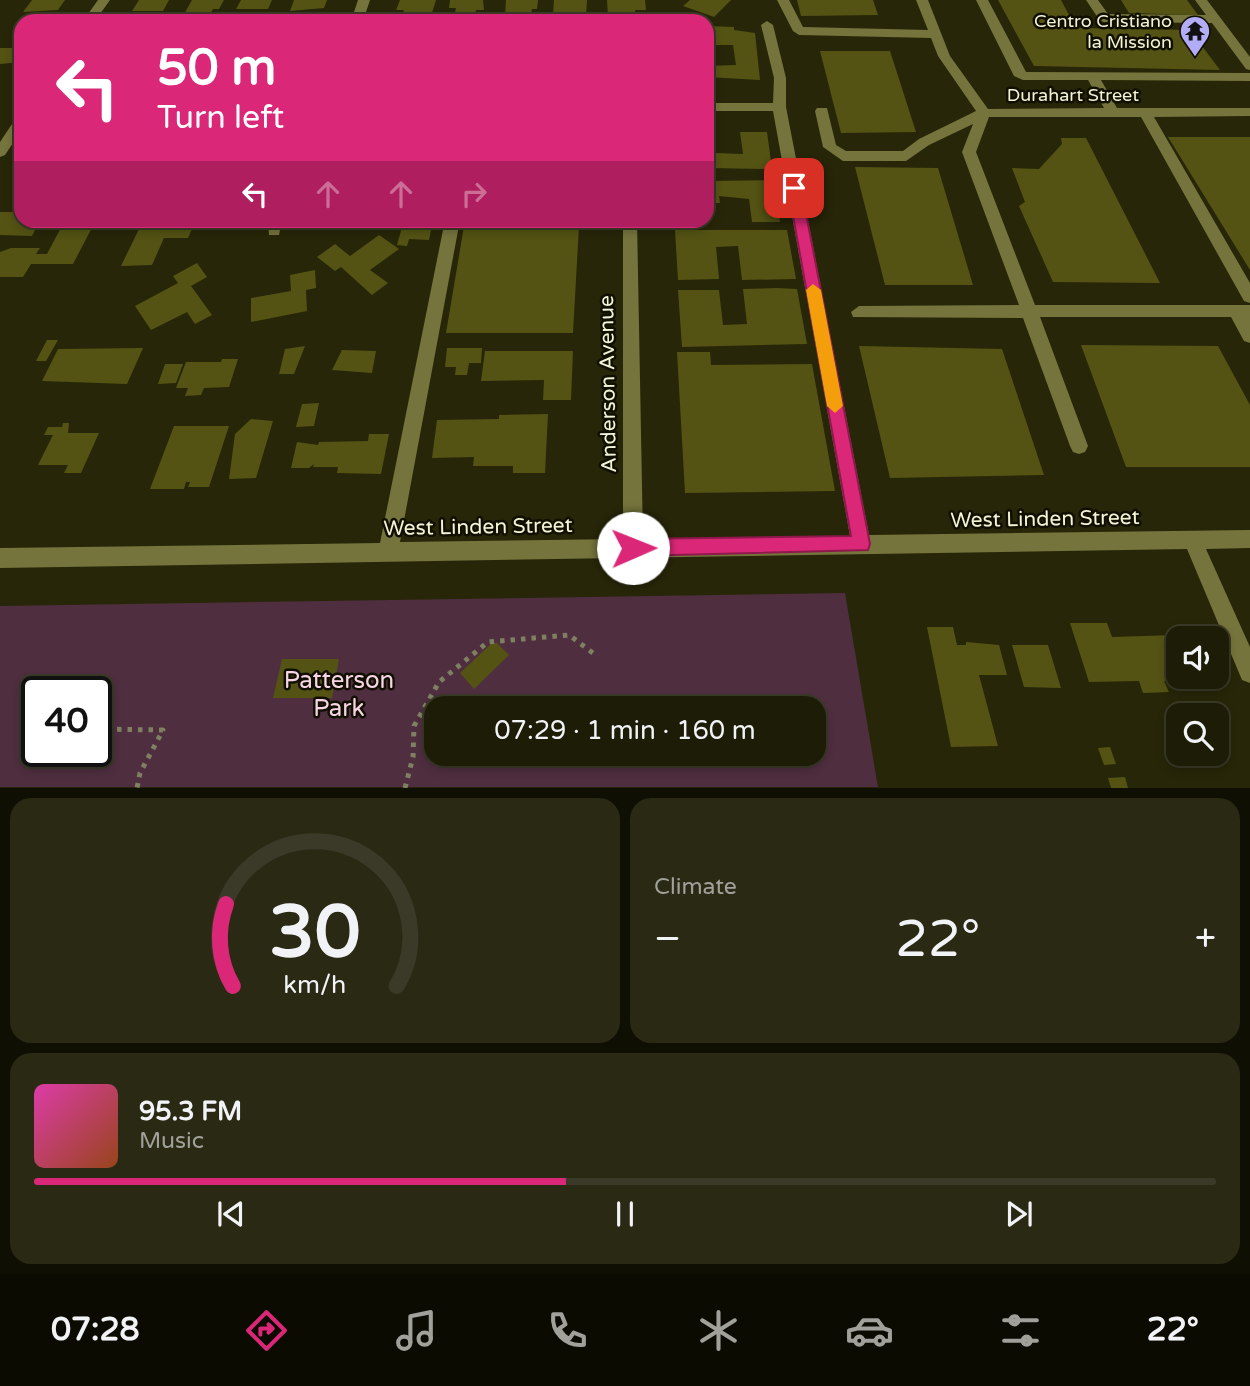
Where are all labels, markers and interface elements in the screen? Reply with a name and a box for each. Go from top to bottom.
place label: Centro Cristiano la Mission [1034,10,1172,53]
temple icon: Centro Cristiano la Mission [1178,14,1212,58]
text: 50 m [157,39,276,98]
icon: left [42,42,133,133]
street label: Durahart Street [1007,84,1139,106]
text: Turn left [157,99,284,137]
pin [764,158,824,218]
icon: arrive [775,169,813,207]
icon: left [236,175,274,213]
icon: ahead [309,175,347,213]
icon: ahead [382,175,420,213]
icon: right [455,175,493,213]
street label: Anderson Avenue [594,295,622,473]
street label: West Linden Street [950,505,1140,533]
position arrow [596,511,670,585]
street label: West Linden Street [383,513,573,541]
map controls [1166,626,1229,766]
button: sound [1166,626,1229,689]
park label: Patterson Park [284,666,394,723]
speed limit sign: 40 [21,676,112,767]
button: search [1166,703,1229,766]
text: 07:29 · 1 min · 160 m [494,715,756,746]
text: Climate [654,873,737,901]
text: 30 [269,890,361,978]
text: 22° [895,908,980,971]
text: − [654,916,681,962]
text: + [1195,916,1216,962]
text: km/h [284,970,346,1000]
text: 95.3 FM [139,1096,242,1127]
text: Music [139,1127,204,1155]
icon: previous [212,1195,250,1233]
icon: pause [606,1195,644,1233]
icon: next [1000,1195,1038,1233]
icon: directions [242,1306,291,1355]
icon: music [392,1306,441,1355]
icon: phone [543,1306,592,1355]
icon: climate [694,1306,743,1355]
icon: car [845,1306,894,1355]
icon: filters [996,1306,1045,1355]
text: 07:28 [51,1311,140,1349]
text: 22° [1147,1311,1199,1349]

